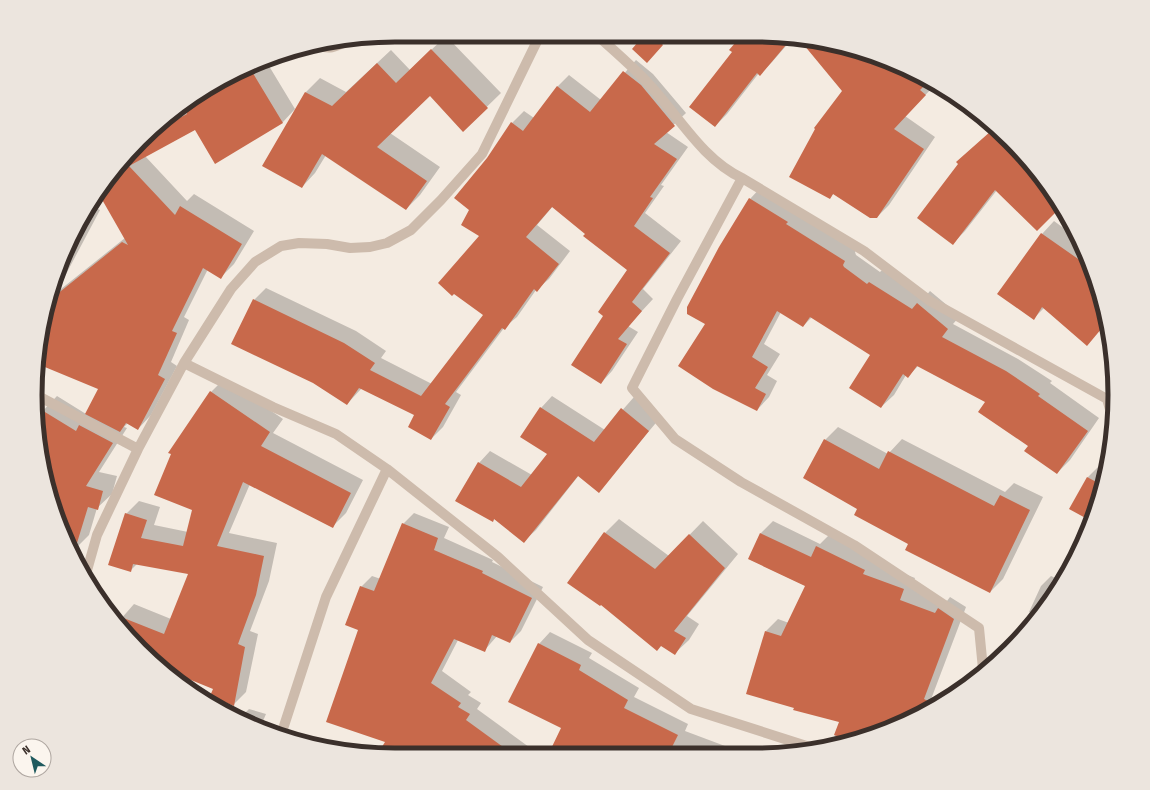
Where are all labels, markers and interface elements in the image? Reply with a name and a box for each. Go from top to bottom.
north arrow [12,738,52,778]
text: N [20,743,33,757]

